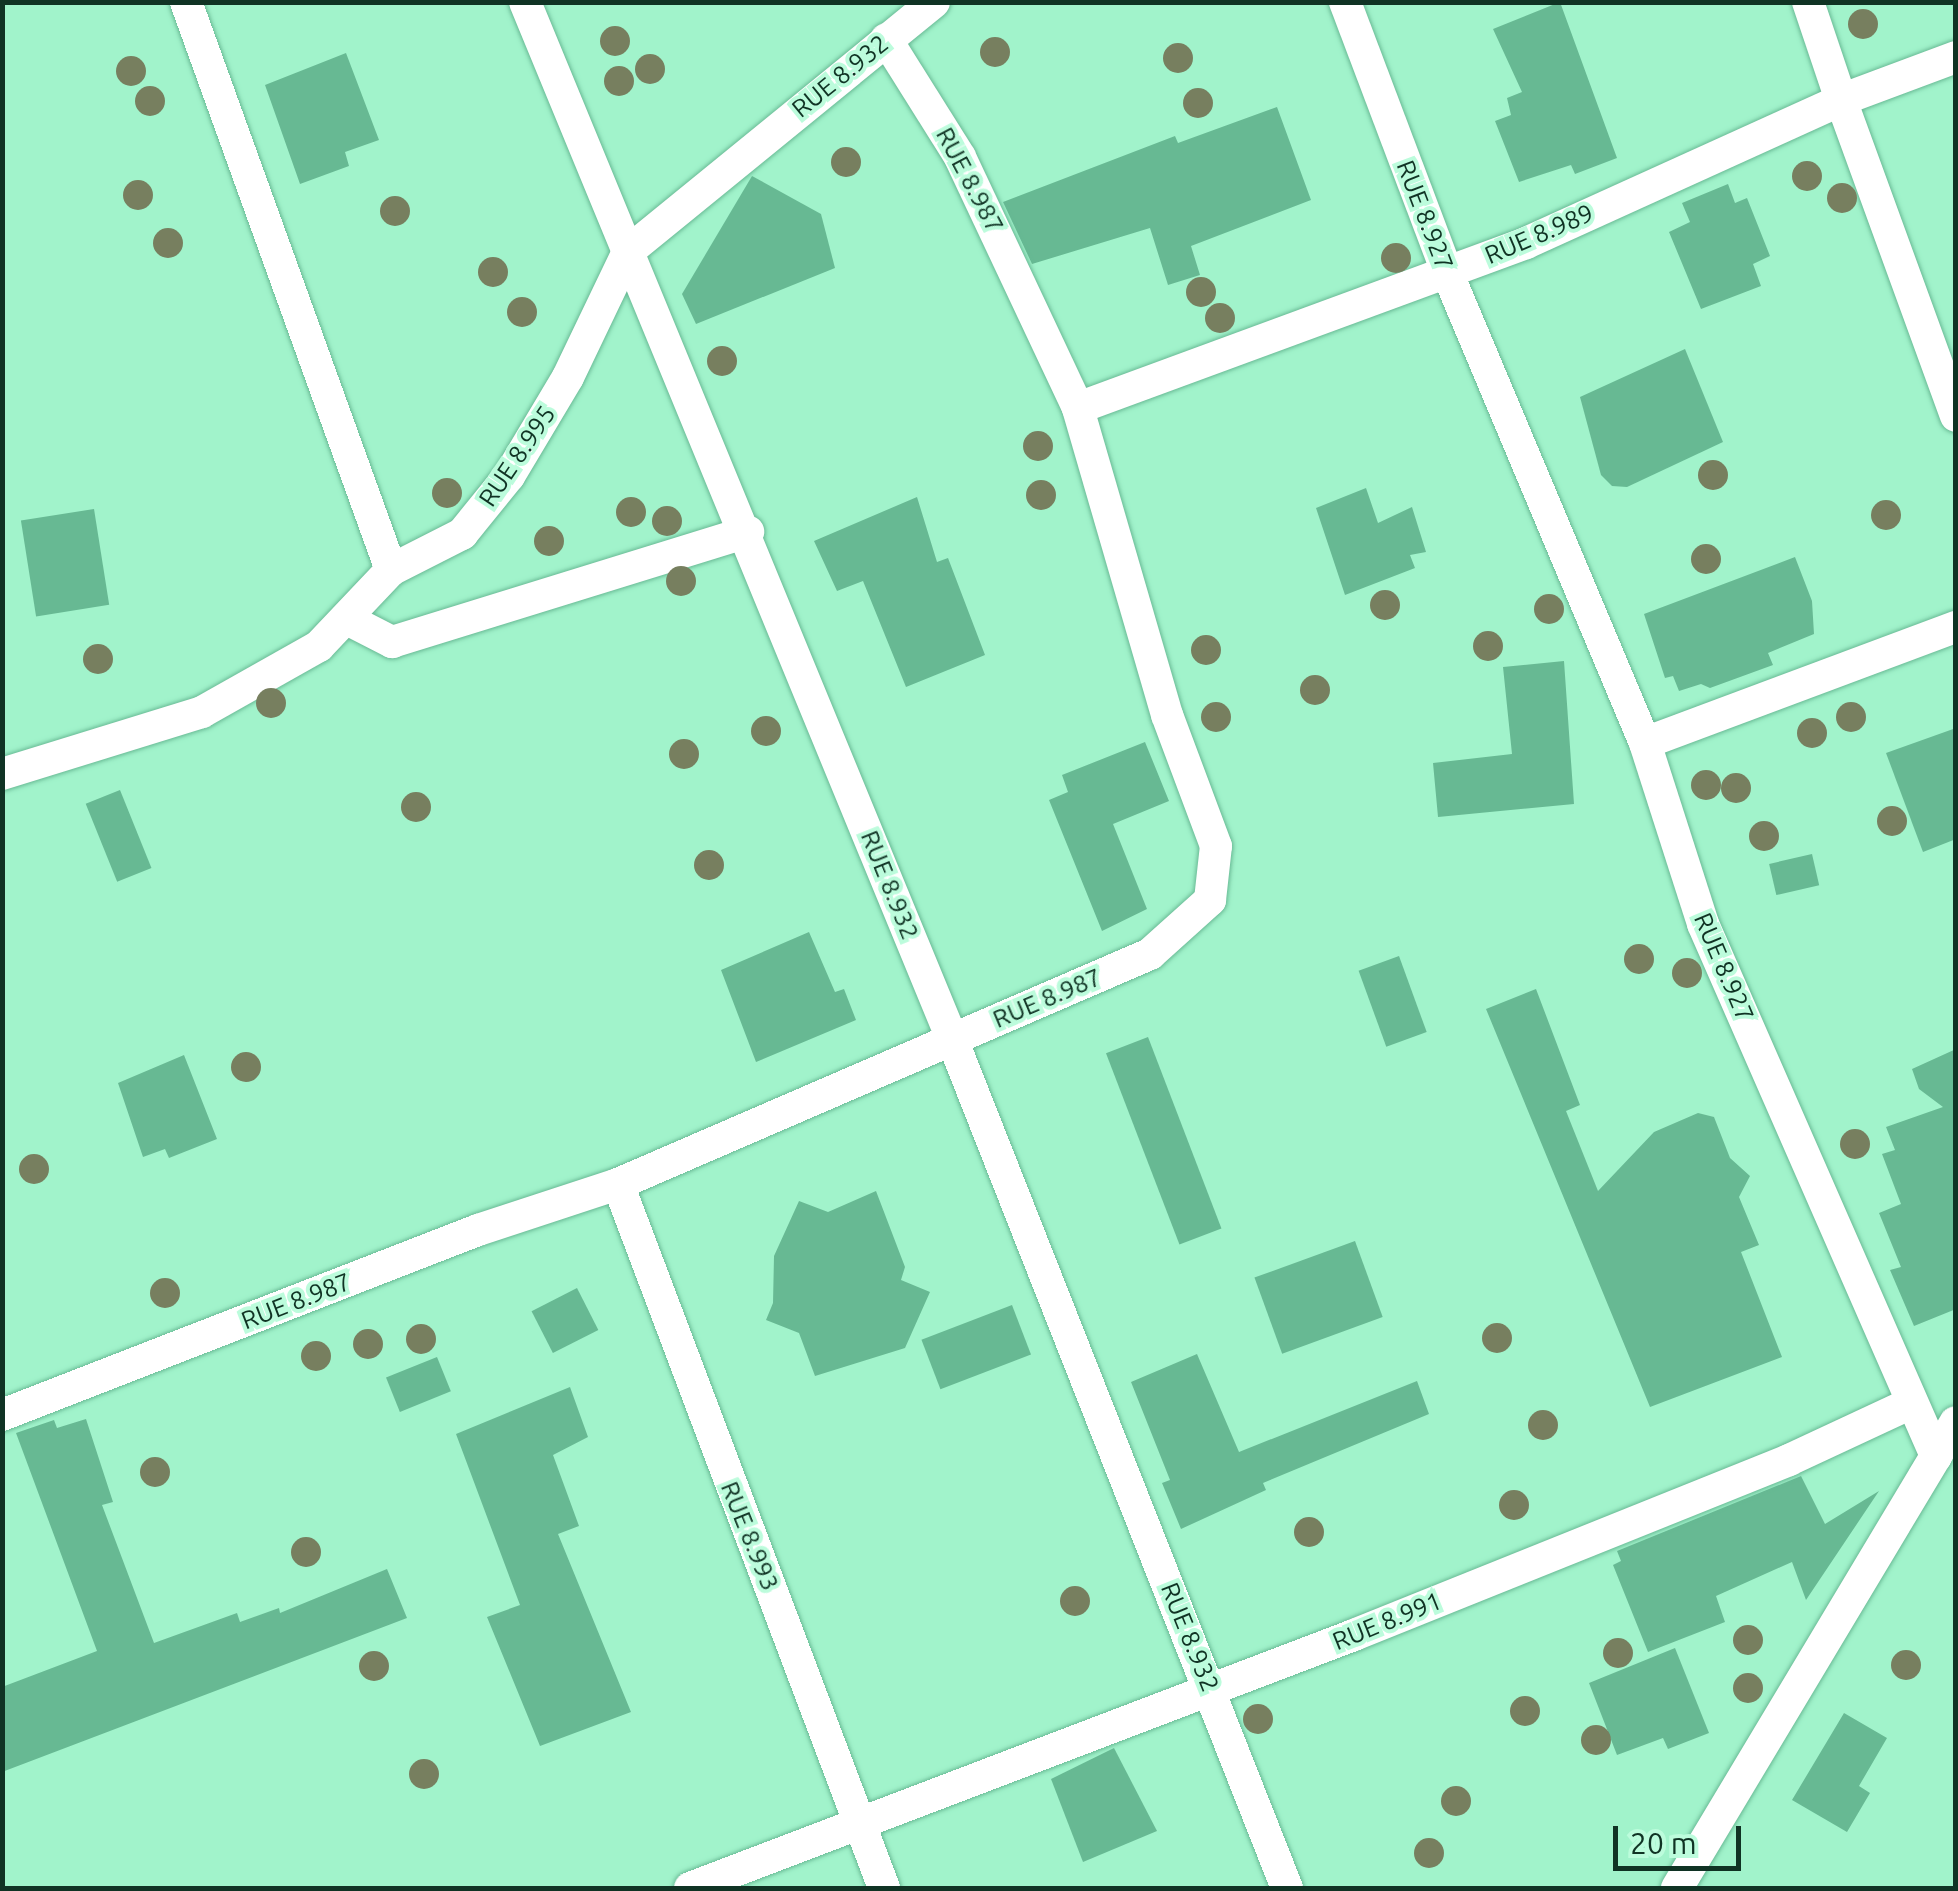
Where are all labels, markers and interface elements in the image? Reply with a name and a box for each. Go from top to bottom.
street label: RUE 8.932 [786,28,894,124]
street label: RUE 8.987 [930,122,1010,238]
street label: RUE 8.927 [1390,156,1460,274]
street label: RUE 8.989 [1480,198,1598,270]
street label: RUE 8.995 [472,400,562,512]
street label: RUE 8.932 [855,826,925,944]
street label: RUE 8.927 [1688,908,1760,1026]
street label: RUE 8.987 [988,962,1106,1034]
street label: RUE 8.987 [237,1266,355,1336]
street label: RUE 8.993 [715,1477,785,1595]
street label: RUE 8.932 [1155,1578,1225,1696]
street label: RUE 8.991 [1328,1586,1446,1656]
scale bar [1618,1806,1746,1868]
text: 20 m [1630,1826,1697,1860]

